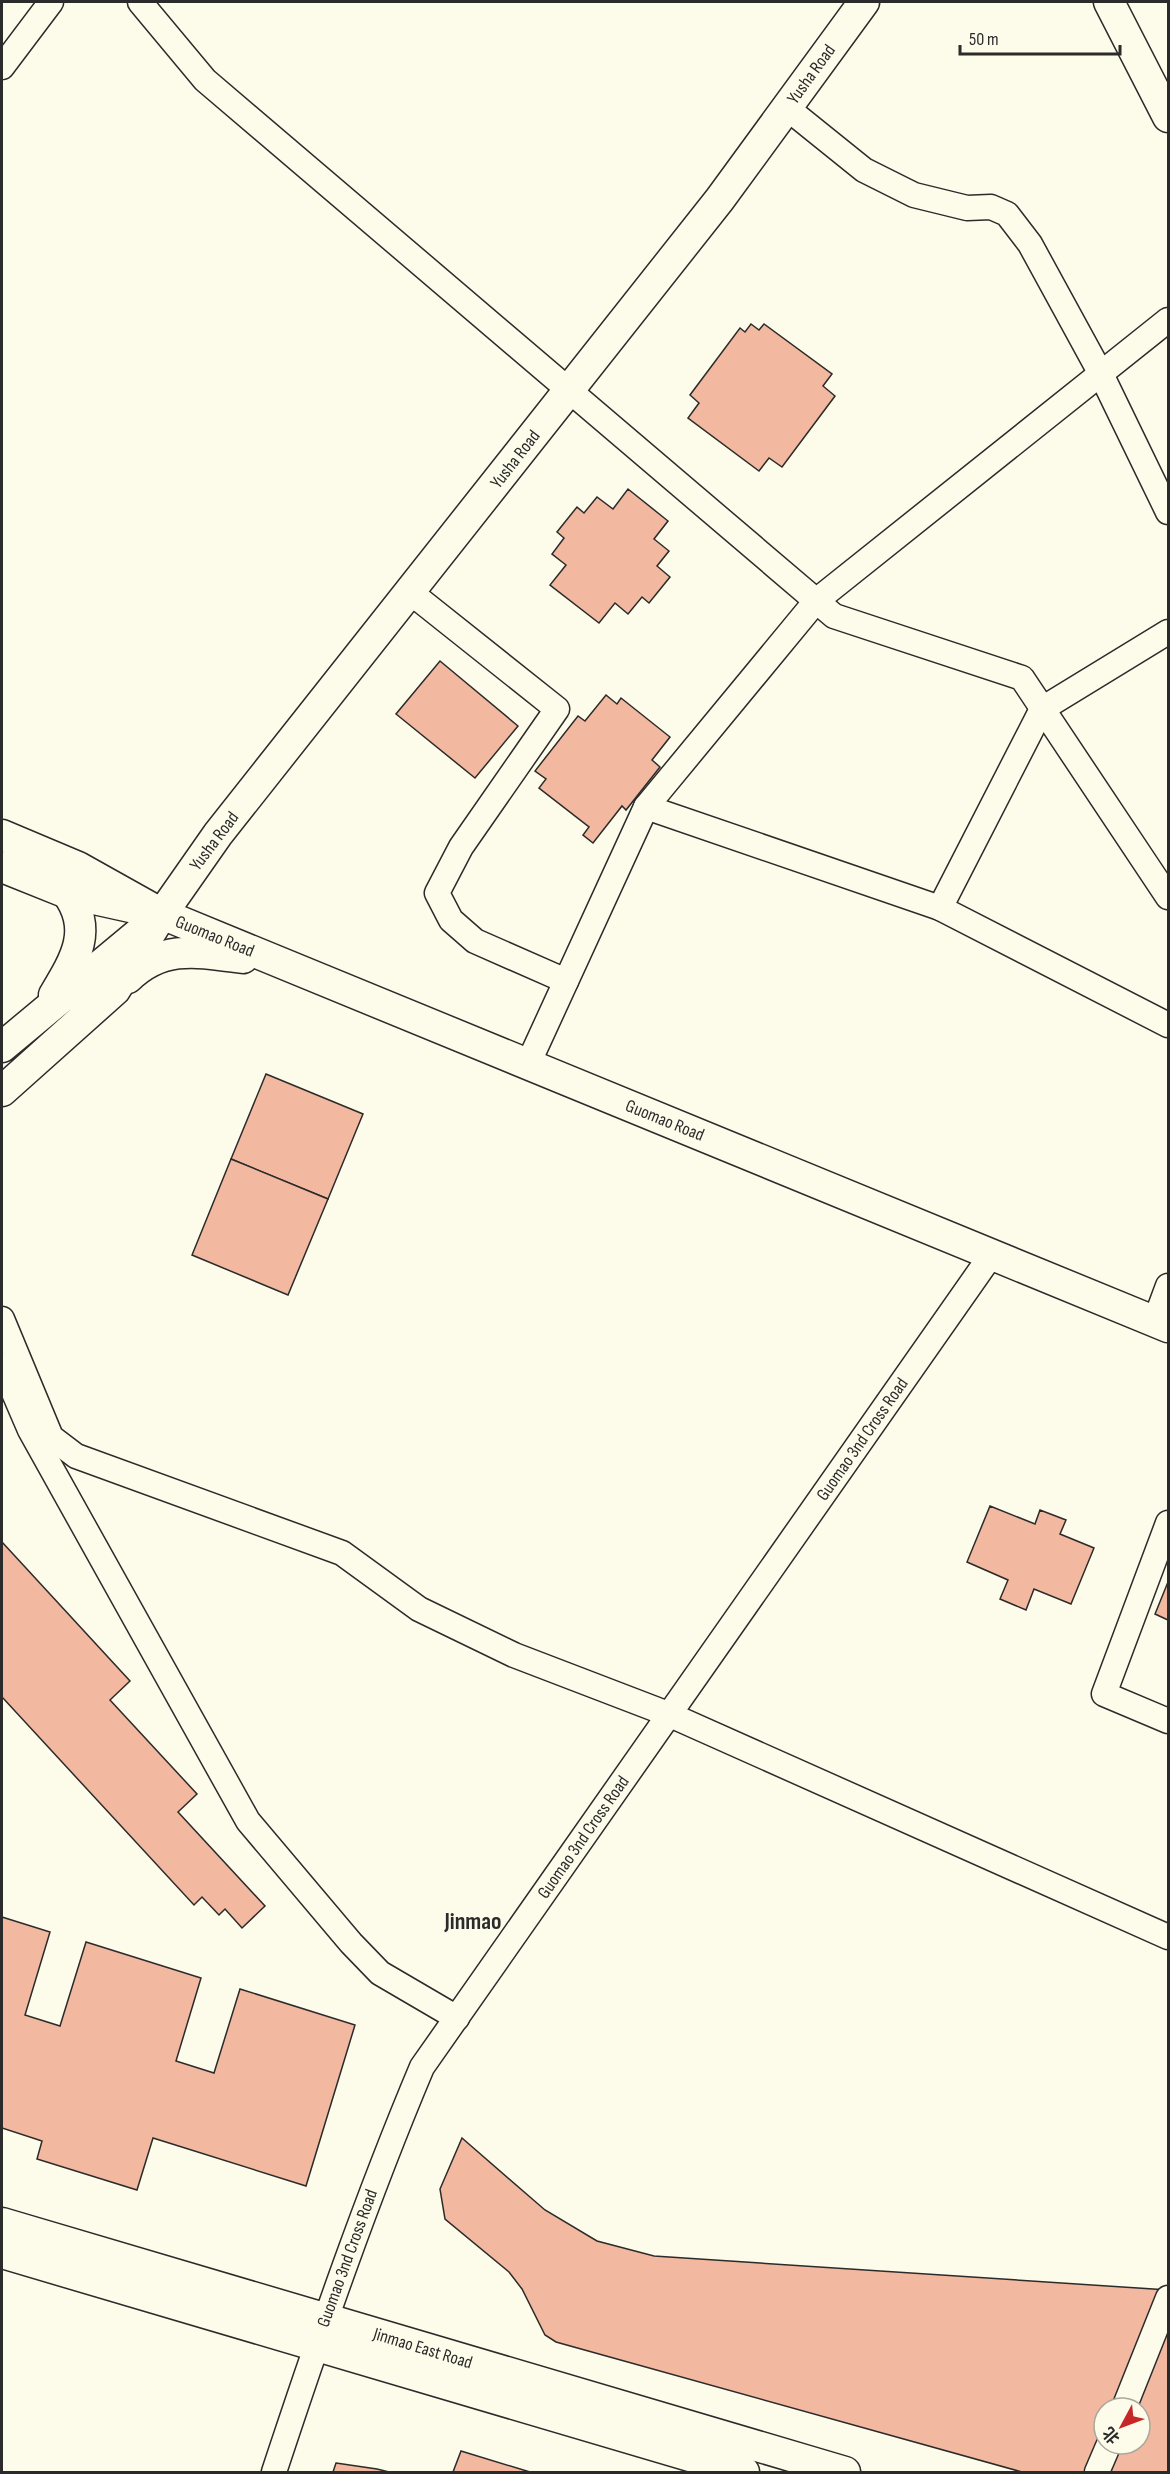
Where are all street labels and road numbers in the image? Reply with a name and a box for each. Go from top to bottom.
street label: Yusha Road [783,41,840,108]
street label: Yusha Road [486,426,545,493]
street label: Yusha Road [185,808,243,875]
street label: Guomao Road [172,911,257,962]
street label: Guomao Road [622,1095,707,1146]
street label: Guomao 3nd Cross Road [812,1374,913,1505]
street label: Guomao 3nd Cross Road [533,1772,634,1903]
street label: Guomao 3nd Cross Road [313,2186,382,2330]
street label: Jinmao East Road [370,2323,475,2373]

